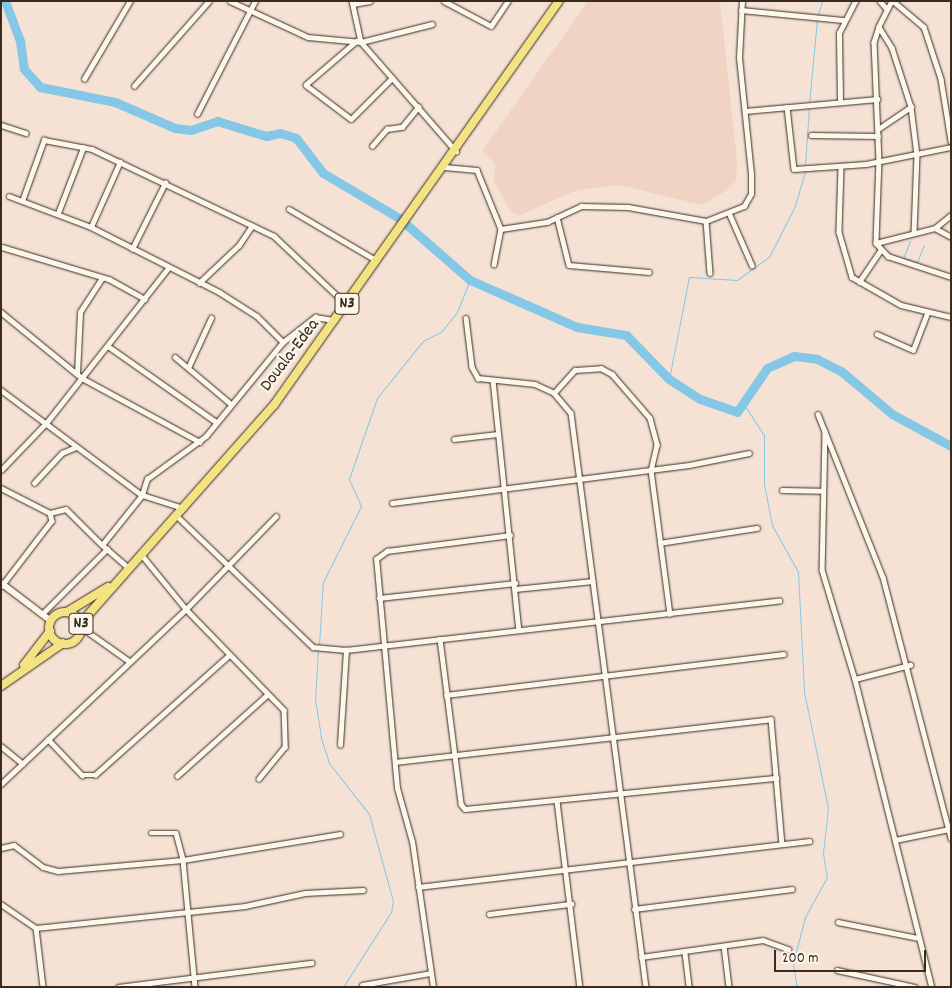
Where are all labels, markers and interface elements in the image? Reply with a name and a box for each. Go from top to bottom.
road number: N3 [333,290,361,318]
street label: Douala-Edea [257,315,325,397]
road number: N3 [67,610,95,638]
scale bar [777,940,930,972]
text: 200 m [782,948,819,970]

